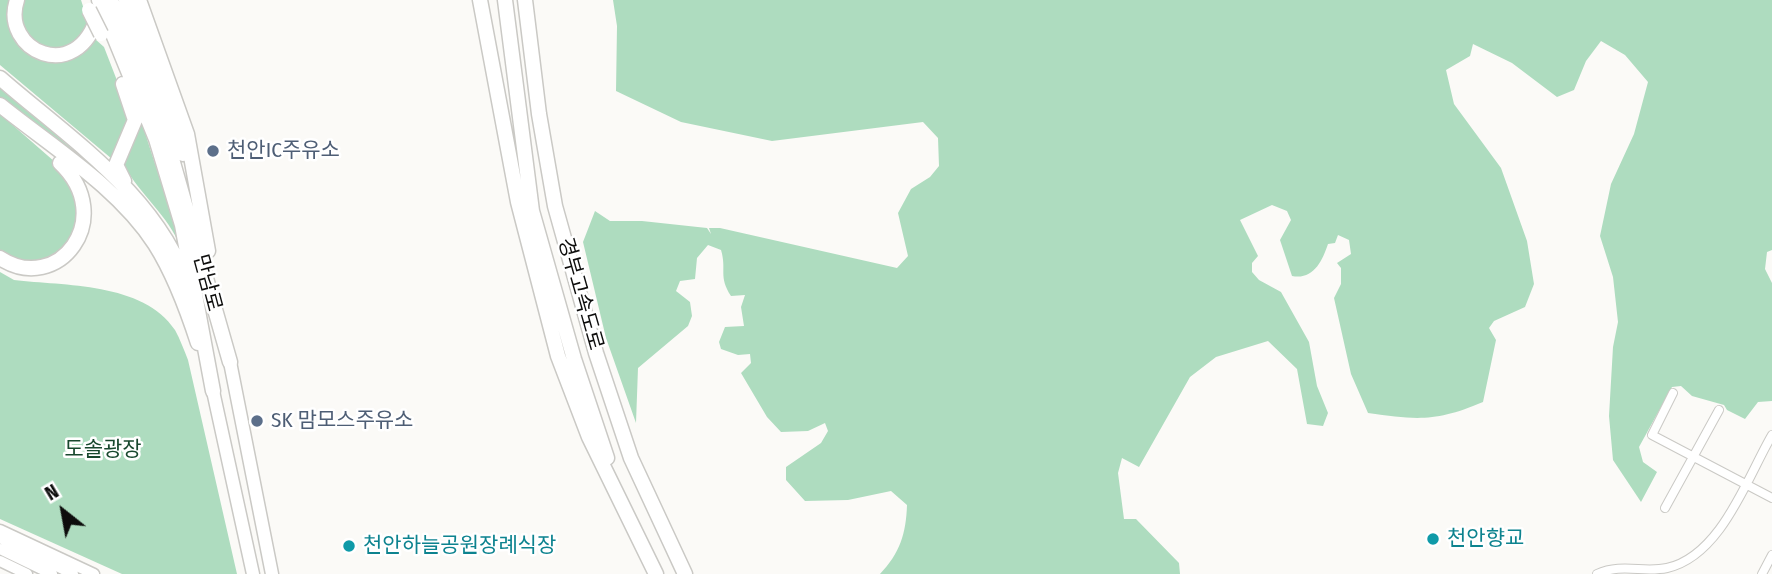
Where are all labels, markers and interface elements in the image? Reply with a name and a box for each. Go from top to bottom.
place label: 천안IC주유소 [227,138,340,164]
marker: 천안IC주유소 [205,143,221,159]
street label: 경부고속도로 [552,235,608,353]
street label: 만남로 [187,252,227,314]
place label: SK 맘모스주유소 [271,408,413,434]
marker: SK 맘모스주유소 [249,413,265,429]
park label: 도솔광장 [64,437,142,463]
north arrow [28,476,98,546]
text: N [41,480,63,505]
place label: 천안향교 [1447,526,1524,552]
marker: 천안향교 [1425,531,1441,547]
place label: 천안하늘공원장례식장 [363,533,556,559]
marker: 천안하늘공원장례식장 [341,538,357,554]

